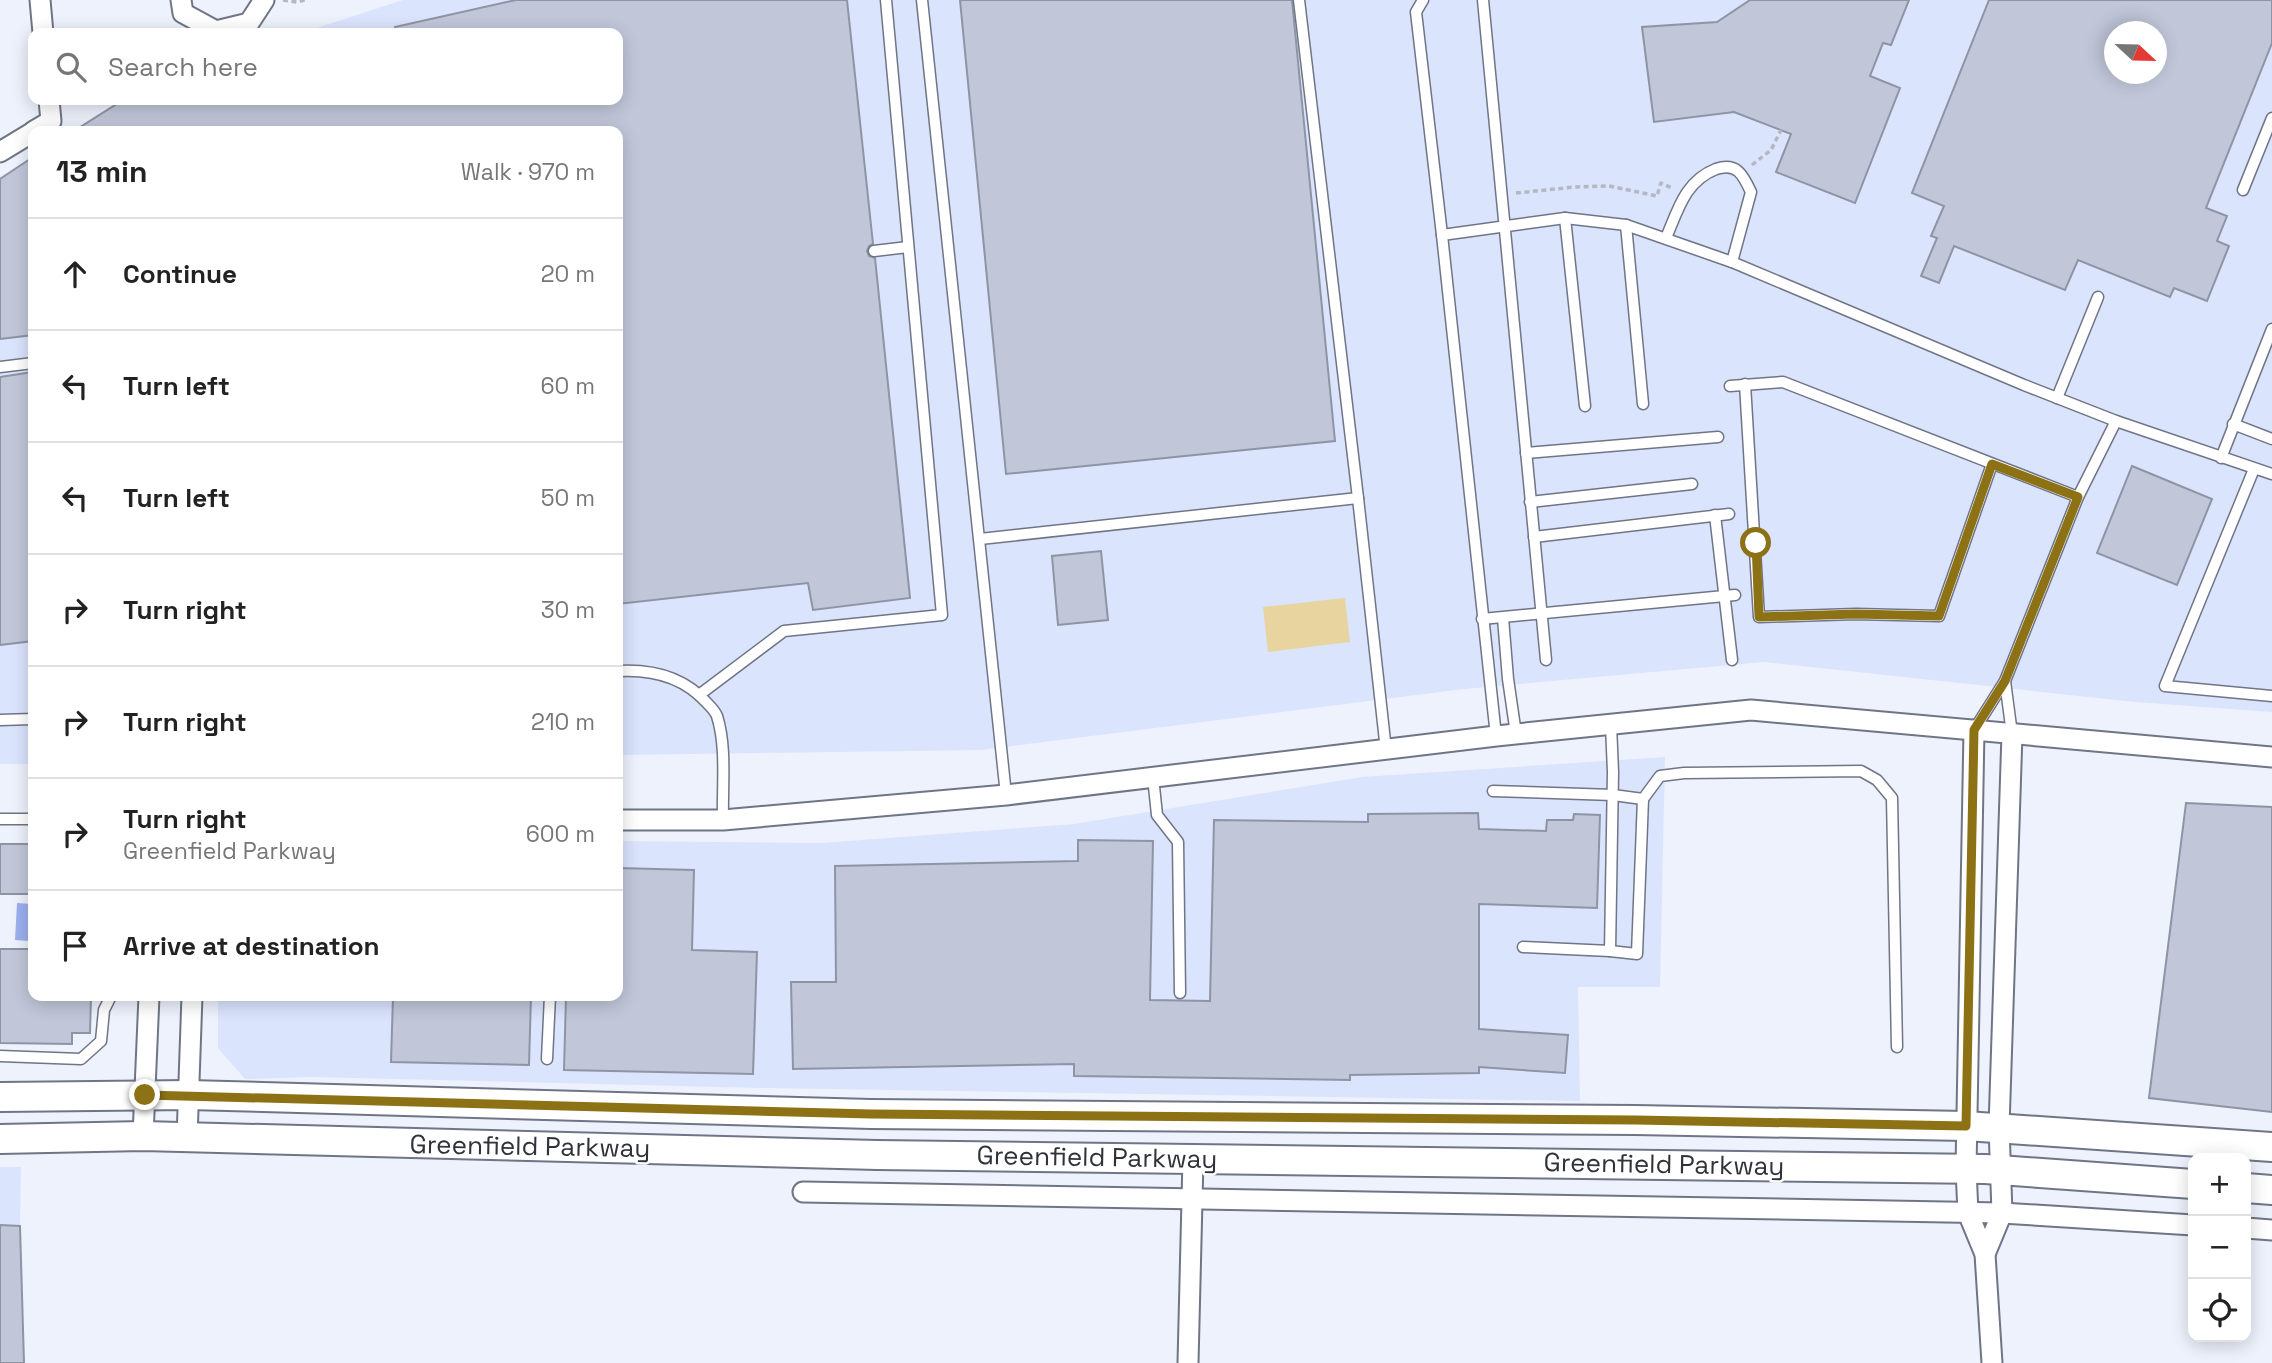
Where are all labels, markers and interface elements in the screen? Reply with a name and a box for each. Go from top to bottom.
north arrow [2104,21,2167,84]
search box [28,28,623,105]
icon: search [52,48,90,86]
text: Search here [108,50,258,84]
text: 13 min [56,152,148,191]
text: Walk · 970 m [461,157,595,187]
icon: ahead [56,255,94,293]
text: Continue [123,257,237,291]
text: 20 m [541,259,595,289]
icon: left [56,367,94,405]
text: Turn left [123,369,230,403]
text: 60 m [540,371,595,401]
icon: left [56,479,94,517]
text: Turn left [123,481,230,515]
text: 50 m [541,483,595,513]
route start [1740,527,1771,558]
icon: right [56,591,94,629]
text: Turn right [123,593,247,627]
text: 30 m [541,595,595,625]
icon: right [56,703,94,741]
text: Turn right [123,705,247,739]
text: 210 m [531,707,595,737]
text: Turn right [123,802,247,836]
icon: right [56,815,94,853]
text: 600 m [526,819,595,849]
text: Greenfield Parkway [123,836,336,866]
icon: arrive [56,927,94,965]
text: Arrive at destination [123,929,380,963]
route end [129,1079,160,1110]
street label: Greenfield Parkway [409,1127,651,1165]
street label: Greenfield Parkway [976,1138,1218,1176]
street label: Greenfield Parkway [1543,1145,1785,1183]
map controls [2188,1153,2251,1342]
button: + [2188,1153,2251,1216]
button: − [2188,1216,2251,1279]
button: locate [2188,1279,2251,1342]

